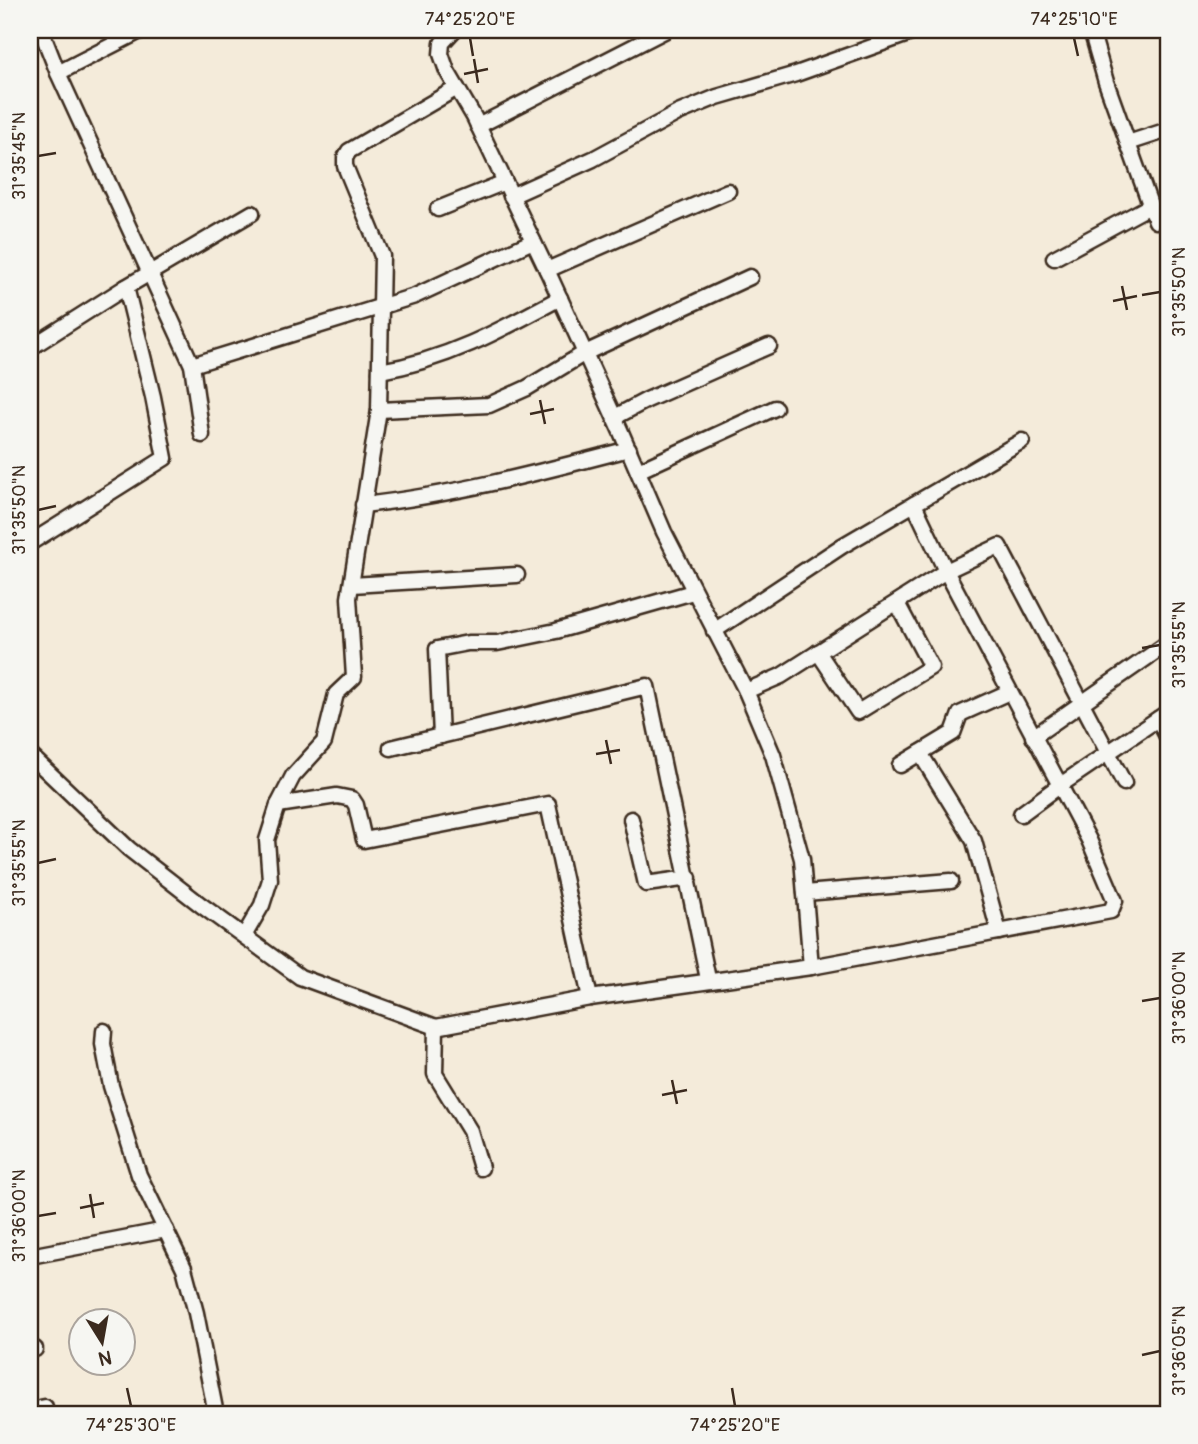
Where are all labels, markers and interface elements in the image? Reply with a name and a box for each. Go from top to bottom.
text: 74°25'20"E [425,8,515,31]
text: 74°25'10"E [1030,8,1118,31]
text: 31°35'45"N [8,112,31,200]
text: 31°35'50"N [1168,247,1191,337]
text: 31°35'50"N [8,465,31,555]
text: 31°35'55"N [1168,601,1191,689]
text: 31°35'55"N [8,819,31,907]
text: 31°36'00"N [1168,951,1191,1045]
text: 31°36'00"N [8,1169,31,1263]
text: 31°36'05"N [1168,1306,1191,1396]
north arrow [66,1308,136,1378]
text: N [96,1345,114,1371]
text: 74°25'30"E [86,1414,176,1437]
text: 74°25'20"E [690,1414,780,1437]

